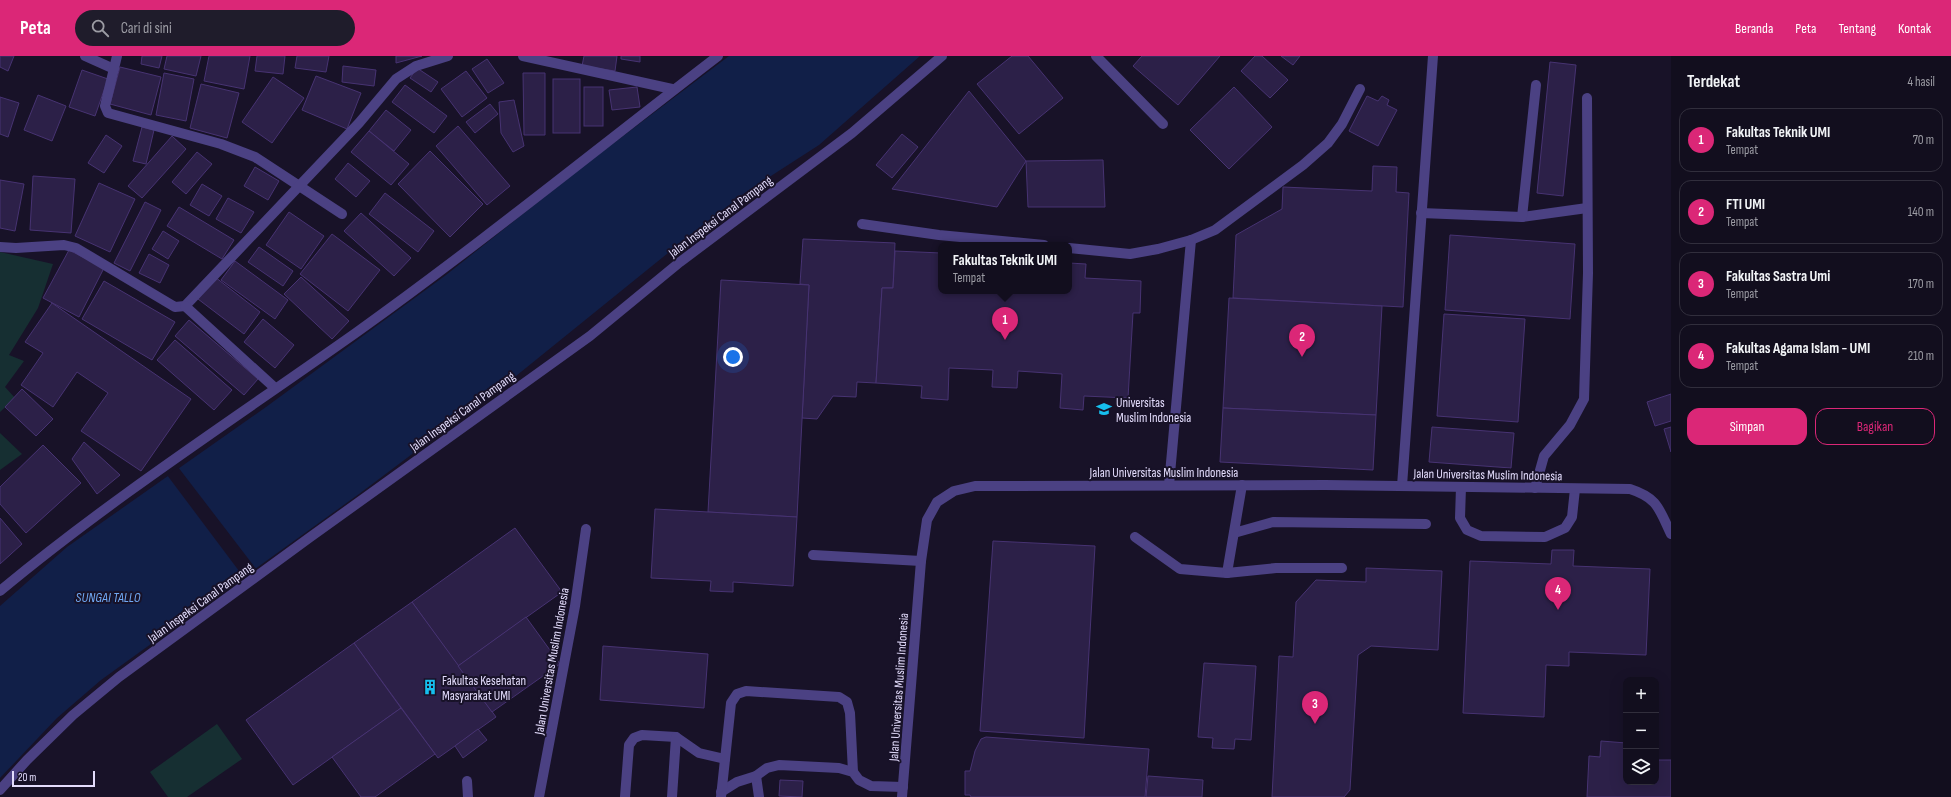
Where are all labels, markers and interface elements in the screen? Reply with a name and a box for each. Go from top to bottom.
search box [75,10,355,46]
text: Peta [20,17,51,40]
icon: search [89,17,111,39]
text: Cari di sini [121,19,172,38]
text: Beranda [1735,20,1773,37]
text: Peta [1795,20,1816,37]
text: Tentang [1838,20,1876,37]
text: Kontak [1898,20,1931,37]
text: Terdekat [1687,72,1740,92]
text: 4 hasil [1907,74,1935,90]
text: Fakultas Teknik UMI [1726,123,1830,142]
text: 1 [1698,132,1704,148]
text: 70 m [1913,132,1934,148]
text: Tempat [1726,142,1758,158]
street label: Jalan Inspeksi Canal Pampang [665,172,776,262]
text: FTI UMI [1726,195,1765,214]
text: 2 [1698,204,1704,220]
text: 140 m [1908,204,1934,220]
text: Tempat [1726,214,1758,230]
popup [938,242,1072,294]
text: Fakultas Teknik UMI [953,251,1057,270]
text: Fakultas Sastra Umi [1726,267,1830,286]
text: Tempat [953,270,985,286]
text: 3 [1698,276,1704,292]
text: 170 m [1908,276,1934,292]
text: Tempat [1726,286,1758,302]
pin: 1 [992,307,1018,340]
pin: 2 [1289,324,1315,357]
text: Fakultas Agama Islam - UMI [1726,339,1870,358]
your location [723,347,743,367]
text: 4 [1698,348,1704,364]
text: 210 m [1908,348,1934,364]
text: Tempat [1726,358,1758,374]
street label: Jalan Inspeksi Canal Pampang [406,368,518,456]
place label: Universitas Muslim Indonesia [1116,395,1191,426]
school or university icon: Universitas Muslim Indonesia [1095,400,1113,418]
button: Simpan [1687,408,1807,445]
button: Bagikan [1815,408,1935,445]
street label: Jalan Universitas Muslim Indonesia [1089,465,1238,481]
street label: Jalan Universitas Muslim Indonesia [1412,466,1563,484]
street label: Jalan Inspeksi Canal Pampang [144,559,256,647]
pin: 4 [1545,577,1571,610]
street label: Jalan Universitas Muslim Indonesia [531,587,573,737]
water label: SUNGAI TALLO [76,589,141,606]
street label: Jalan Universitas Muslim Indonesia [886,612,912,763]
place label: Fakultas Kesehatan Masyarakat UMI [442,673,526,704]
map controls [1623,677,1659,785]
button: + [1623,677,1659,713]
building icon: Fakultas Kesehatan Masyarakat UMI [421,678,439,696]
pin: 3 [1302,691,1328,724]
button: − [1623,713,1659,749]
button: layers [1623,749,1659,785]
scale bar [12,769,95,788]
text: 20 m [18,771,36,784]

